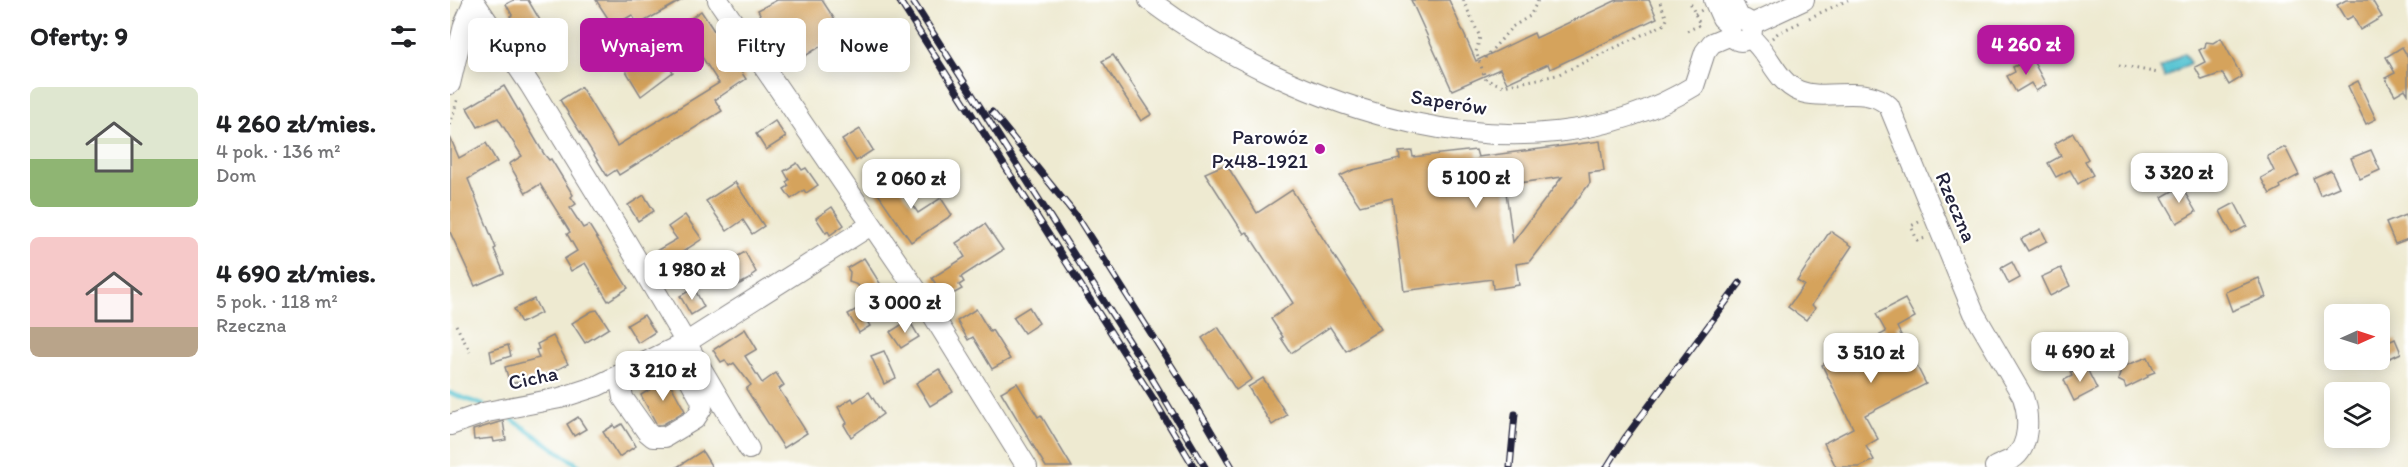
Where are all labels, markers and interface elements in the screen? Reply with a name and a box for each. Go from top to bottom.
chip: Kupno [468,18,568,72]
chip: Wynajem [580,18,704,72]
chip: Filtry [716,18,806,72]
chip: Nowe [818,18,910,72]
text: Oferty: 9 [30,20,128,52]
icon: filters [387,20,420,53]
pin: 4 260 zł [1964,25,2088,76]
text: 4 260 zł [1991,32,2061,56]
street label: Saperów [1409,83,1489,120]
text: 4 260 zł/mies. [216,107,376,139]
icon: home [78,111,150,183]
place label: Parowóz Px48-1921 [1212,124,1308,173]
text: 4 pok. · 136 m² [216,139,341,163]
marker: Parowóz Px48-1921 [1313,142,1327,156]
pin: 3 320 zł [2117,153,2241,204]
pin: 5 100 zł [1414,158,1538,209]
pin: 2 060 zł [849,159,973,210]
text: 3 320 zł [2145,160,2213,184]
text: Dom [216,163,256,187]
text: 5 100 zł [1442,165,1510,189]
text: 2 060 zł [876,166,946,190]
street label: Rzeczna [1931,168,1982,246]
pin: 1 980 zł [630,250,754,301]
text: 4 690 zł/mies. [216,257,376,289]
text: 1 980 zł [658,257,726,281]
icon: home [78,261,150,333]
pin: 3 000 zł [843,283,967,334]
text: 5 pok. · 118 m² [216,289,338,313]
text: 3 000 zł [869,290,941,314]
north arrow [2324,304,2390,370]
map controls [2324,304,2390,448]
text: Rzeczna [216,313,286,337]
pin: 4 690 zł [2018,332,2142,383]
pin: 3 510 zł [1809,333,1933,384]
text: 4 690 zł [2045,339,2115,363]
text: 3 510 zł [1838,340,1905,364]
pin: 3 210 zł [601,351,725,402]
text: 3 210 zł [629,358,697,382]
street label: Cicha [506,360,560,395]
button: layers [2324,382,2390,448]

